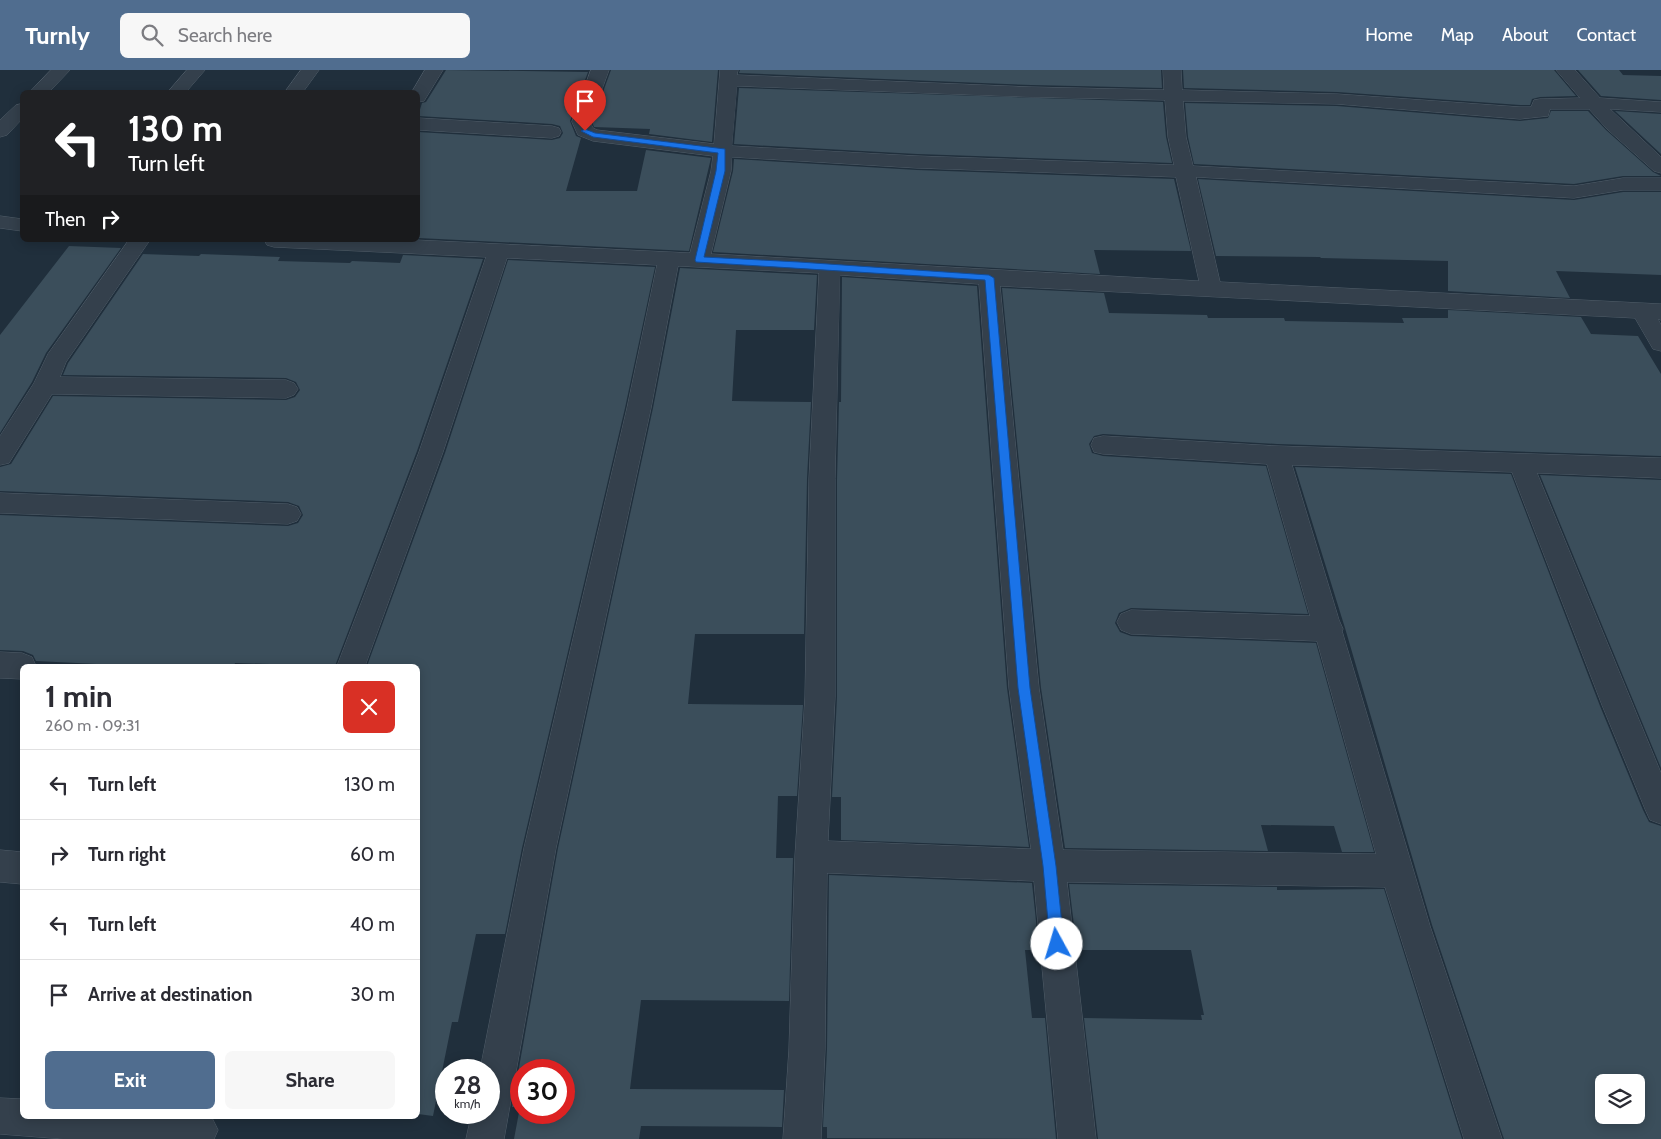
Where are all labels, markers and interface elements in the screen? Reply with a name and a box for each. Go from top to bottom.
search box [120,13,470,58]
text: Turnly [25,21,90,50]
icon: search [138,21,166,49]
text: Search here [178,24,272,47]
text: Home [1365,24,1413,46]
text: Map [1441,24,1474,46]
text: About [1502,24,1548,46]
text: Contact [1576,24,1636,46]
pin [564,80,606,131]
icon: arrive [571,87,599,115]
text: 130 m [128,107,223,150]
icon: left [45,110,110,175]
text: Turn left [128,150,205,177]
icon: right [96,205,124,233]
text: Then [45,208,86,231]
text: 1 min [45,678,113,715]
button: close [343,681,395,733]
text: 260 m · 09:31 [45,716,140,735]
icon: left [45,771,73,799]
text: Turn left [88,773,156,796]
text: 130 m [344,773,395,796]
icon: right [45,841,73,869]
text: Turn right [88,843,166,866]
text: 60 m [350,843,395,866]
icon: left [45,911,73,939]
text: Turn left [88,913,156,936]
text: 40 m [350,913,395,936]
position arrow [1030,917,1082,969]
icon: arrive [45,981,73,1009]
text: Arrive at destination [88,983,252,1006]
text: 30 m [351,983,395,1006]
button: Exit [45,1051,215,1109]
button: Share [225,1051,395,1109]
speed limit sign: 30 [510,1059,575,1124]
text: 28 [453,1070,482,1100]
map controls [1595,1074,1645,1124]
button: layers [1595,1074,1645,1124]
text: km/h [454,1096,481,1111]

